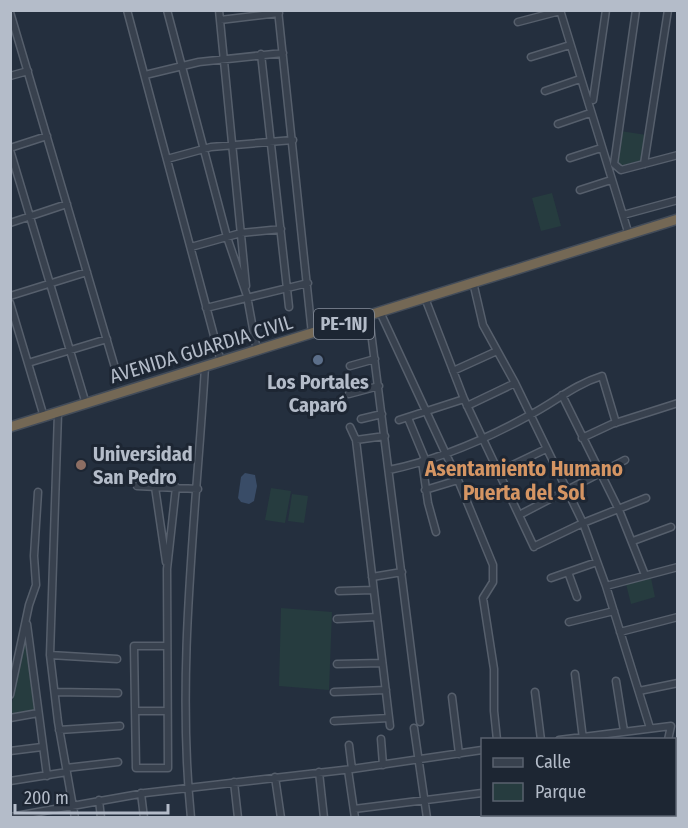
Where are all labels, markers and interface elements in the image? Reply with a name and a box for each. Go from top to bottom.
road number: PE-1NJ [314,309,374,339]
street label: AVENIDA GUARDIA CIVIL [107,310,295,388]
marker: Los Portales Caparó [311,353,325,367]
place label: Los Portales Caparó [267,370,369,417]
place label: Universidad San Pedro [93,442,193,489]
district label: Asentamiento Humano Puerta del Sol [424,456,623,506]
marker: Universidad San Pedro [74,458,88,472]
legend [481,738,676,816]
text: Calle [535,751,571,773]
scale bar [15,777,168,815]
text: Parque [535,781,586,803]
text: 200 m [24,787,69,809]

